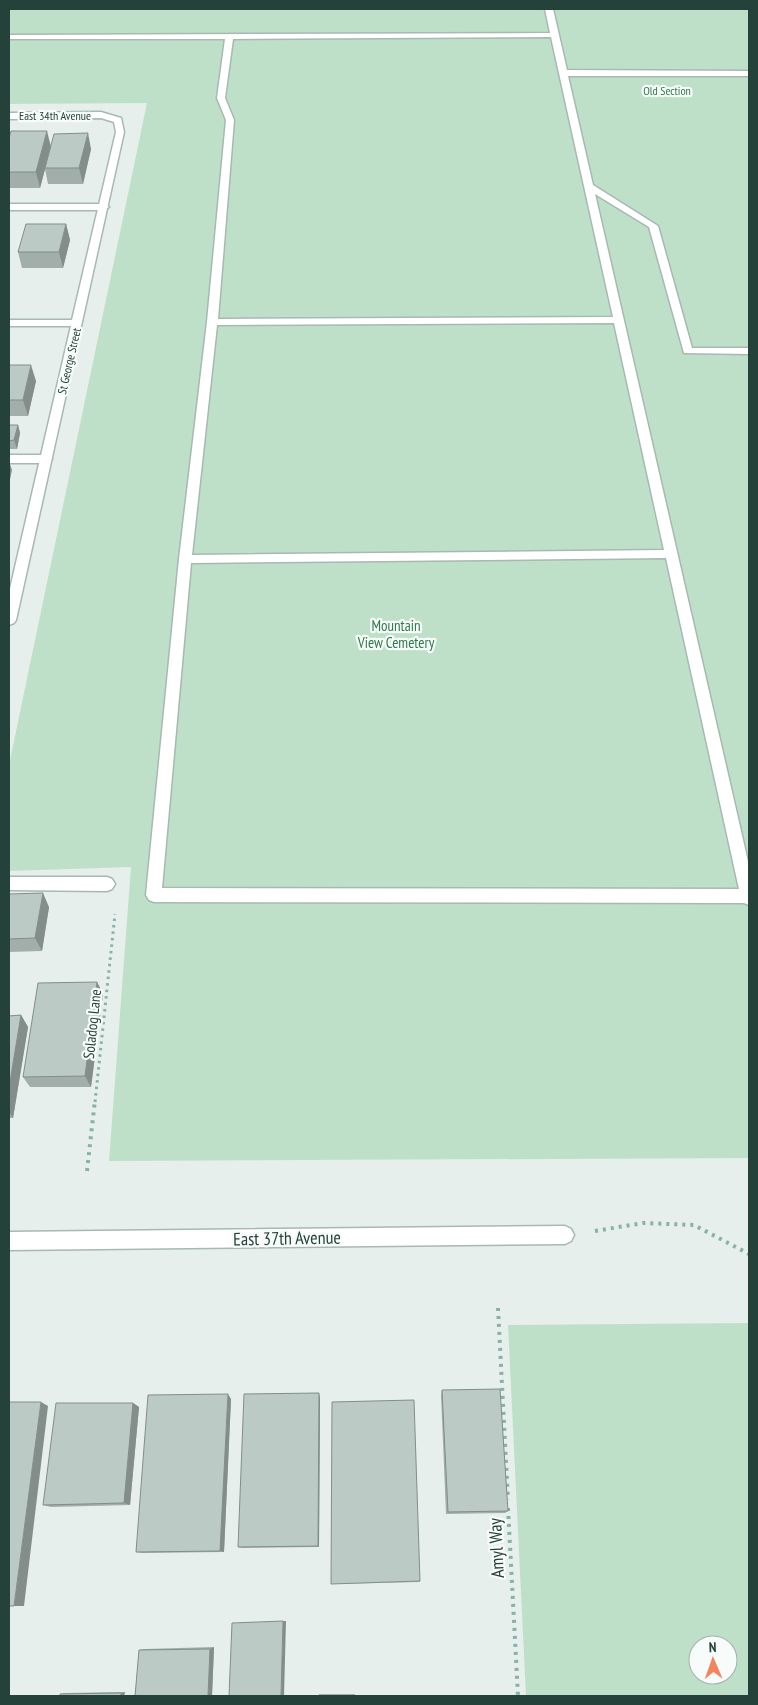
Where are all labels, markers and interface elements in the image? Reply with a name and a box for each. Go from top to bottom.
park label: Old Section [643,83,691,98]
street label: East 34th Avenue [19,108,91,123]
street label: St George Street [54,326,84,396]
park label: Mountain View Cemetery [357,616,435,652]
street label: Soladog Lane [79,988,105,1060]
street label: East 37th Avenue [233,1226,341,1250]
street label: Amyl Way [483,1517,509,1579]
north arrow [688,1635,738,1685]
text: N [708,1638,717,1656]

